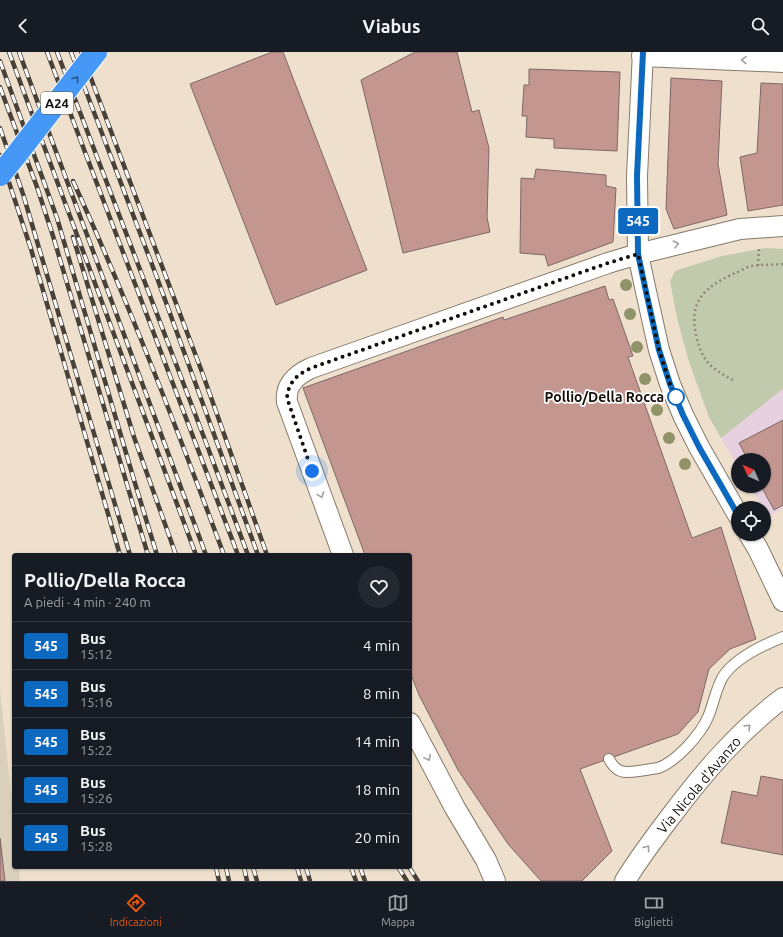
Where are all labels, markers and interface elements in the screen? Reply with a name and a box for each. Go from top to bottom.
icon: back [12,15,34,37]
icon: search [749,15,771,37]
text: Viabus [363,16,420,36]
one-way arrow [741,56,747,65]
one-way arrow [71,77,78,84]
road number: A24 [41,92,73,114]
line badge: 545 [615,208,661,234]
text: 545 [626,213,650,229]
one-way arrow [672,240,679,249]
marker: Pollio/Della Rocca [667,388,685,406]
place label: Pollio/Della Rocca [545,389,664,405]
north arrow [731,453,771,493]
map controls [731,453,771,541]
your location [302,461,322,481]
one-way arrow [316,491,324,498]
button: locate [731,501,771,541]
button: heart [358,566,400,608]
text: Pollio/Della Rocca [24,569,186,591]
text: A piedi · 4 min · 240 m [24,595,151,609]
text: Bus [80,630,106,647]
text: 4 min [363,637,400,654]
text: 545 [34,638,58,654]
text: 15:12 [80,647,113,661]
text: Bus [80,678,106,695]
text: 8 min [363,685,400,702]
text: 545 [34,686,58,702]
text: 15:16 [80,695,113,709]
one-way arrow [743,725,751,732]
text: Bus [80,726,106,743]
text: 14 min [354,733,400,750]
street label: Via Nicola d'Avanzo [654,733,744,837]
text: 545 [34,734,58,750]
text: 15:22 [80,743,113,757]
one-way arrow [423,754,431,761]
text: Bus [80,774,106,791]
text: 18 min [354,781,400,798]
text: 545 [34,782,58,798]
text: 15:26 [80,791,113,805]
text: Bus [80,822,106,839]
text: 20 min [354,829,400,846]
text: 545 [34,830,58,846]
text: 15:28 [80,839,113,853]
one-way arrow [642,846,649,853]
tab: Indicazioni [110,892,162,928]
tab: Mappa [381,892,415,928]
tab: Biglietti [634,892,673,928]

